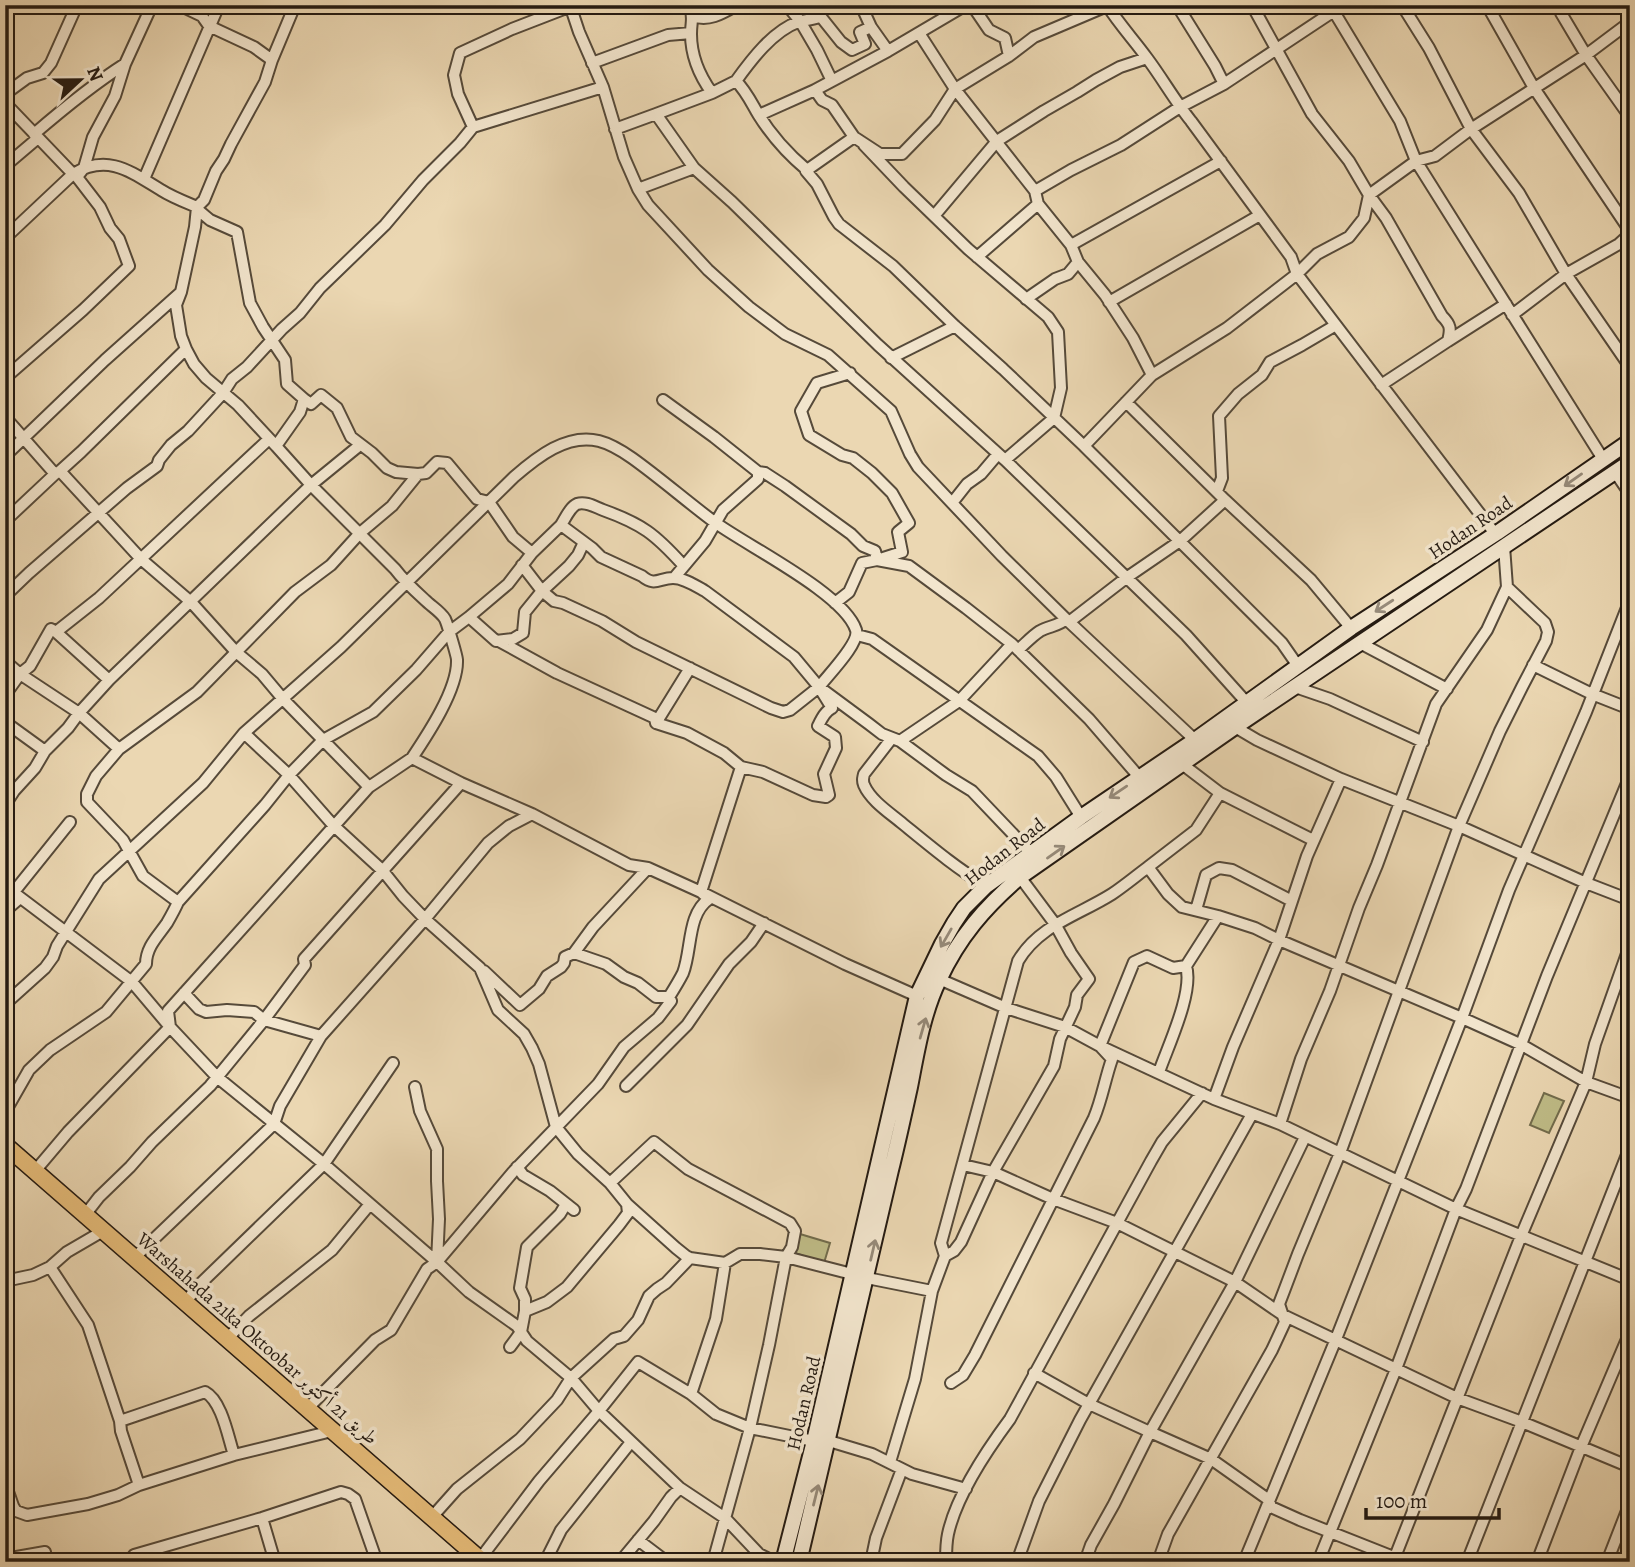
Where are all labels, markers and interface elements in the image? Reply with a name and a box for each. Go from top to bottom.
north arrow [46,46,116,116]
text: N [80,63,110,85]
one-way arrow [1564,473,1584,487]
street label: Hodan Road [1423,490,1518,566]
one-way arrow [1375,599,1395,613]
one-way arrow [1108,786,1128,800]
street label: Hodan Road [959,811,1051,892]
one-way arrow [1046,845,1065,859]
one-way arrow [939,927,953,947]
one-way arrow [917,1017,930,1039]
street label: Warshahada 21ka Oktoobar طريق 21 أكتوبر [130,1226,384,1451]
one-way arrow [867,1239,880,1262]
street label: Hodan Road [780,1353,828,1453]
scale bar [1366,1476,1498,1520]
one-way arrow [810,1485,823,1507]
text: 100 m [1376,1487,1427,1515]

